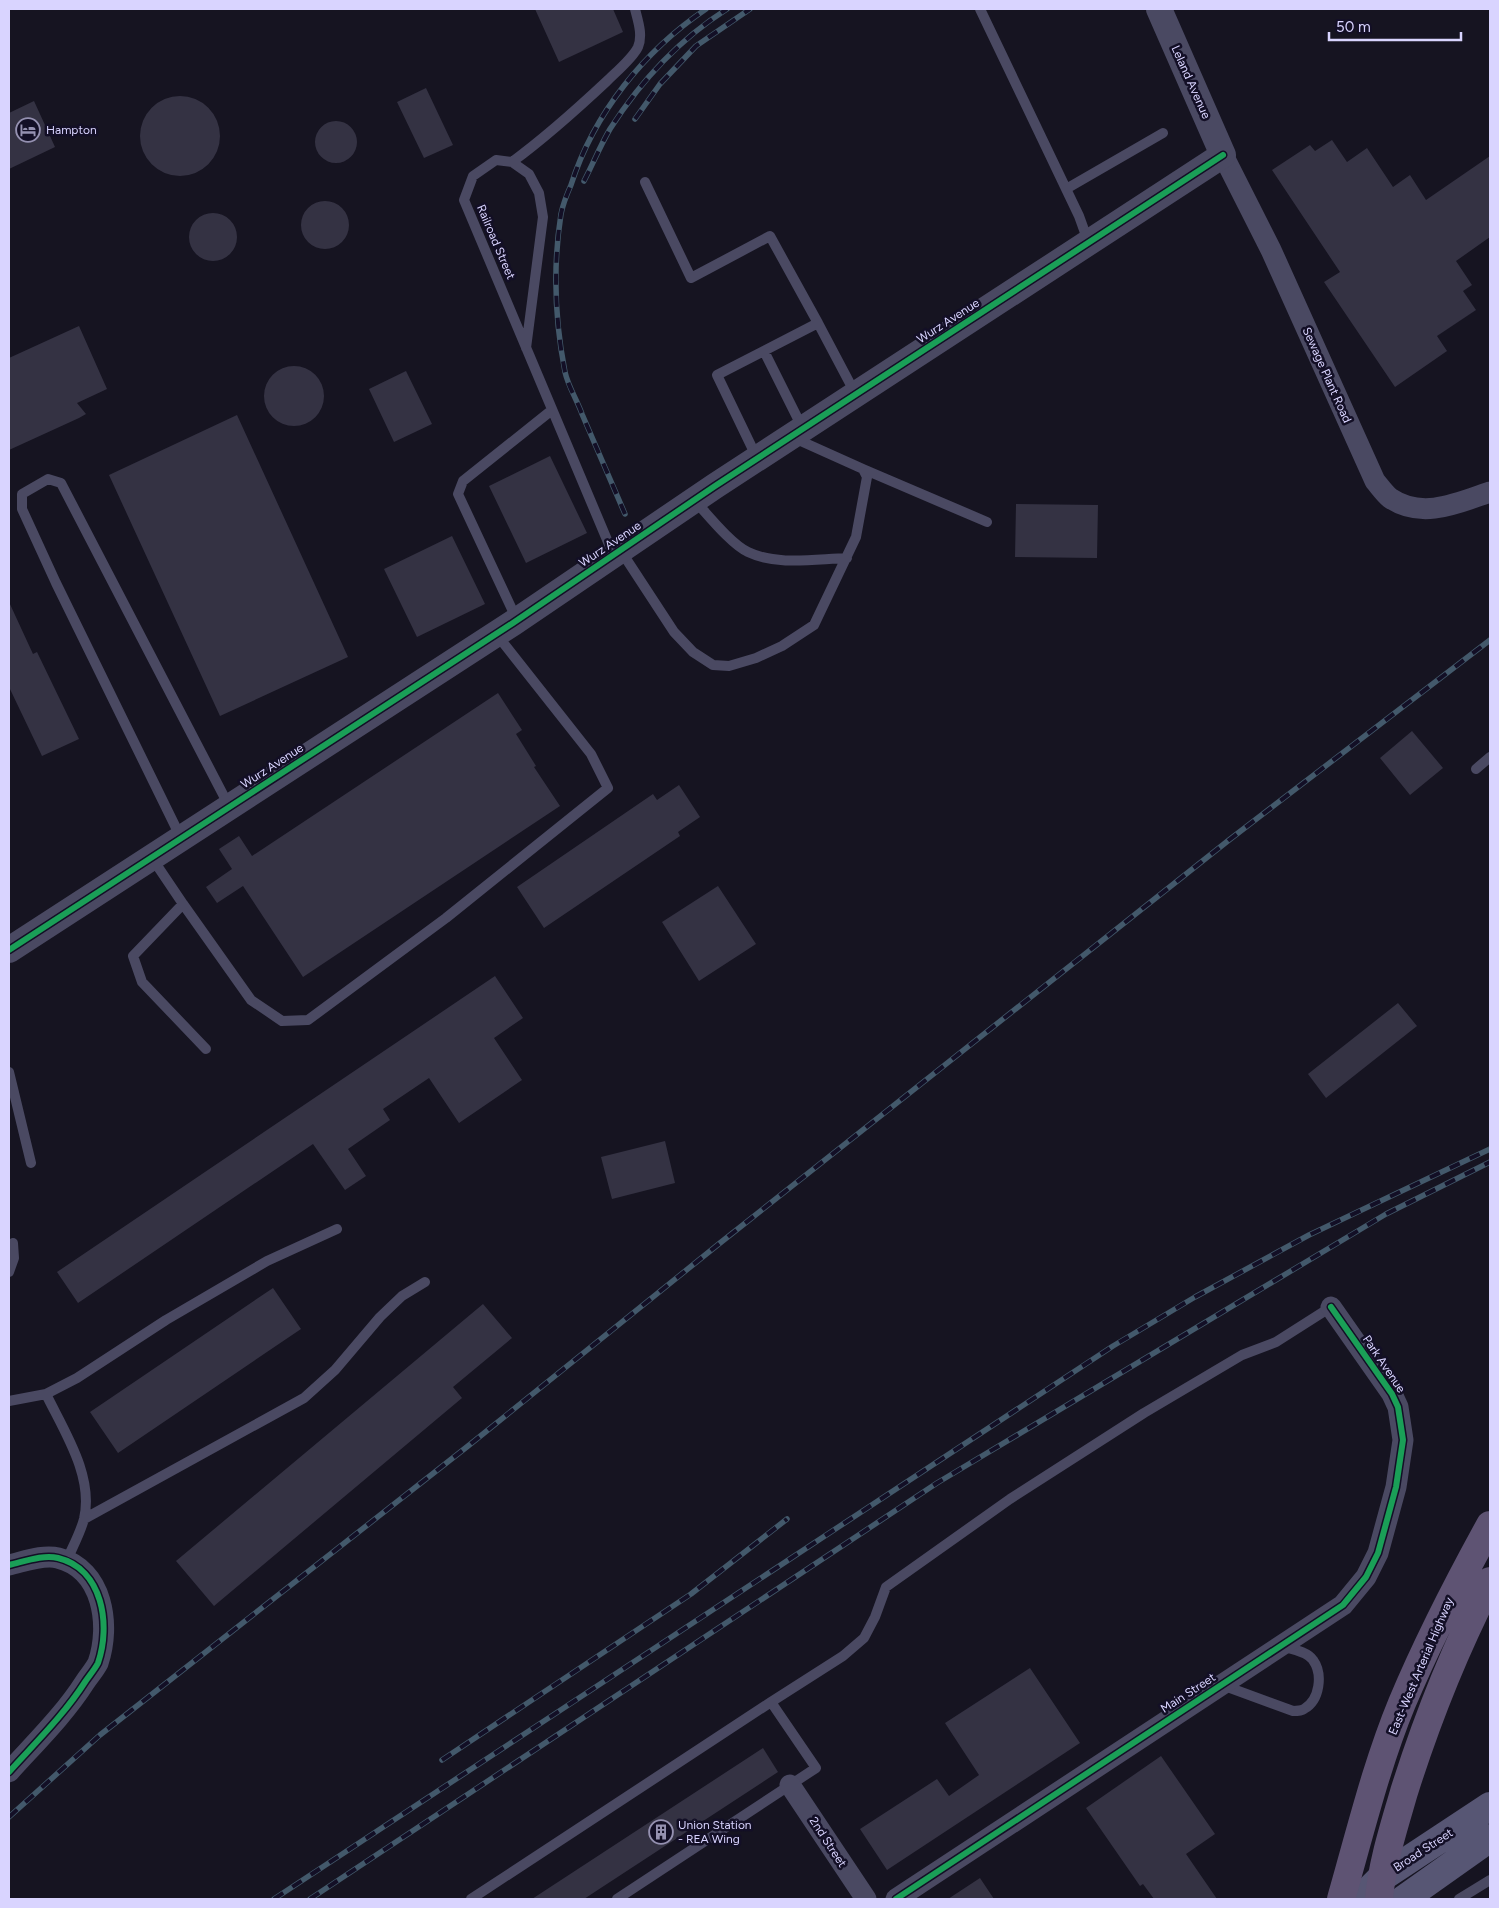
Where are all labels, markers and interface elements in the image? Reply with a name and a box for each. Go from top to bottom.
scale bar [1329,10,1462,42]
text: 50 m [1336,18,1371,36]
street label: Leland Avenue [1169,43,1214,121]
hotel icon: Hampton [15,117,41,143]
place label: Hampton [46,123,97,137]
street label: Railroad Street [474,203,518,282]
street label: Wurz Avenue [914,295,982,346]
street label: Sewage Plant Road [1300,325,1354,425]
street label: Wurz Avenue [576,518,644,570]
street label: Wurz Avenue [238,740,306,791]
street label: Park Avenue [1360,1333,1409,1396]
street label: East-West Arterial Highway [1386,1595,1457,1737]
street label: Main Street [1158,1670,1218,1716]
street label: 2nd Street [807,1814,850,1870]
place label: Union Station - REA Wing [678,1818,752,1846]
building icon: Union Station - REA Wing [648,1819,674,1845]
street label: Broad Street [1391,1825,1456,1874]

